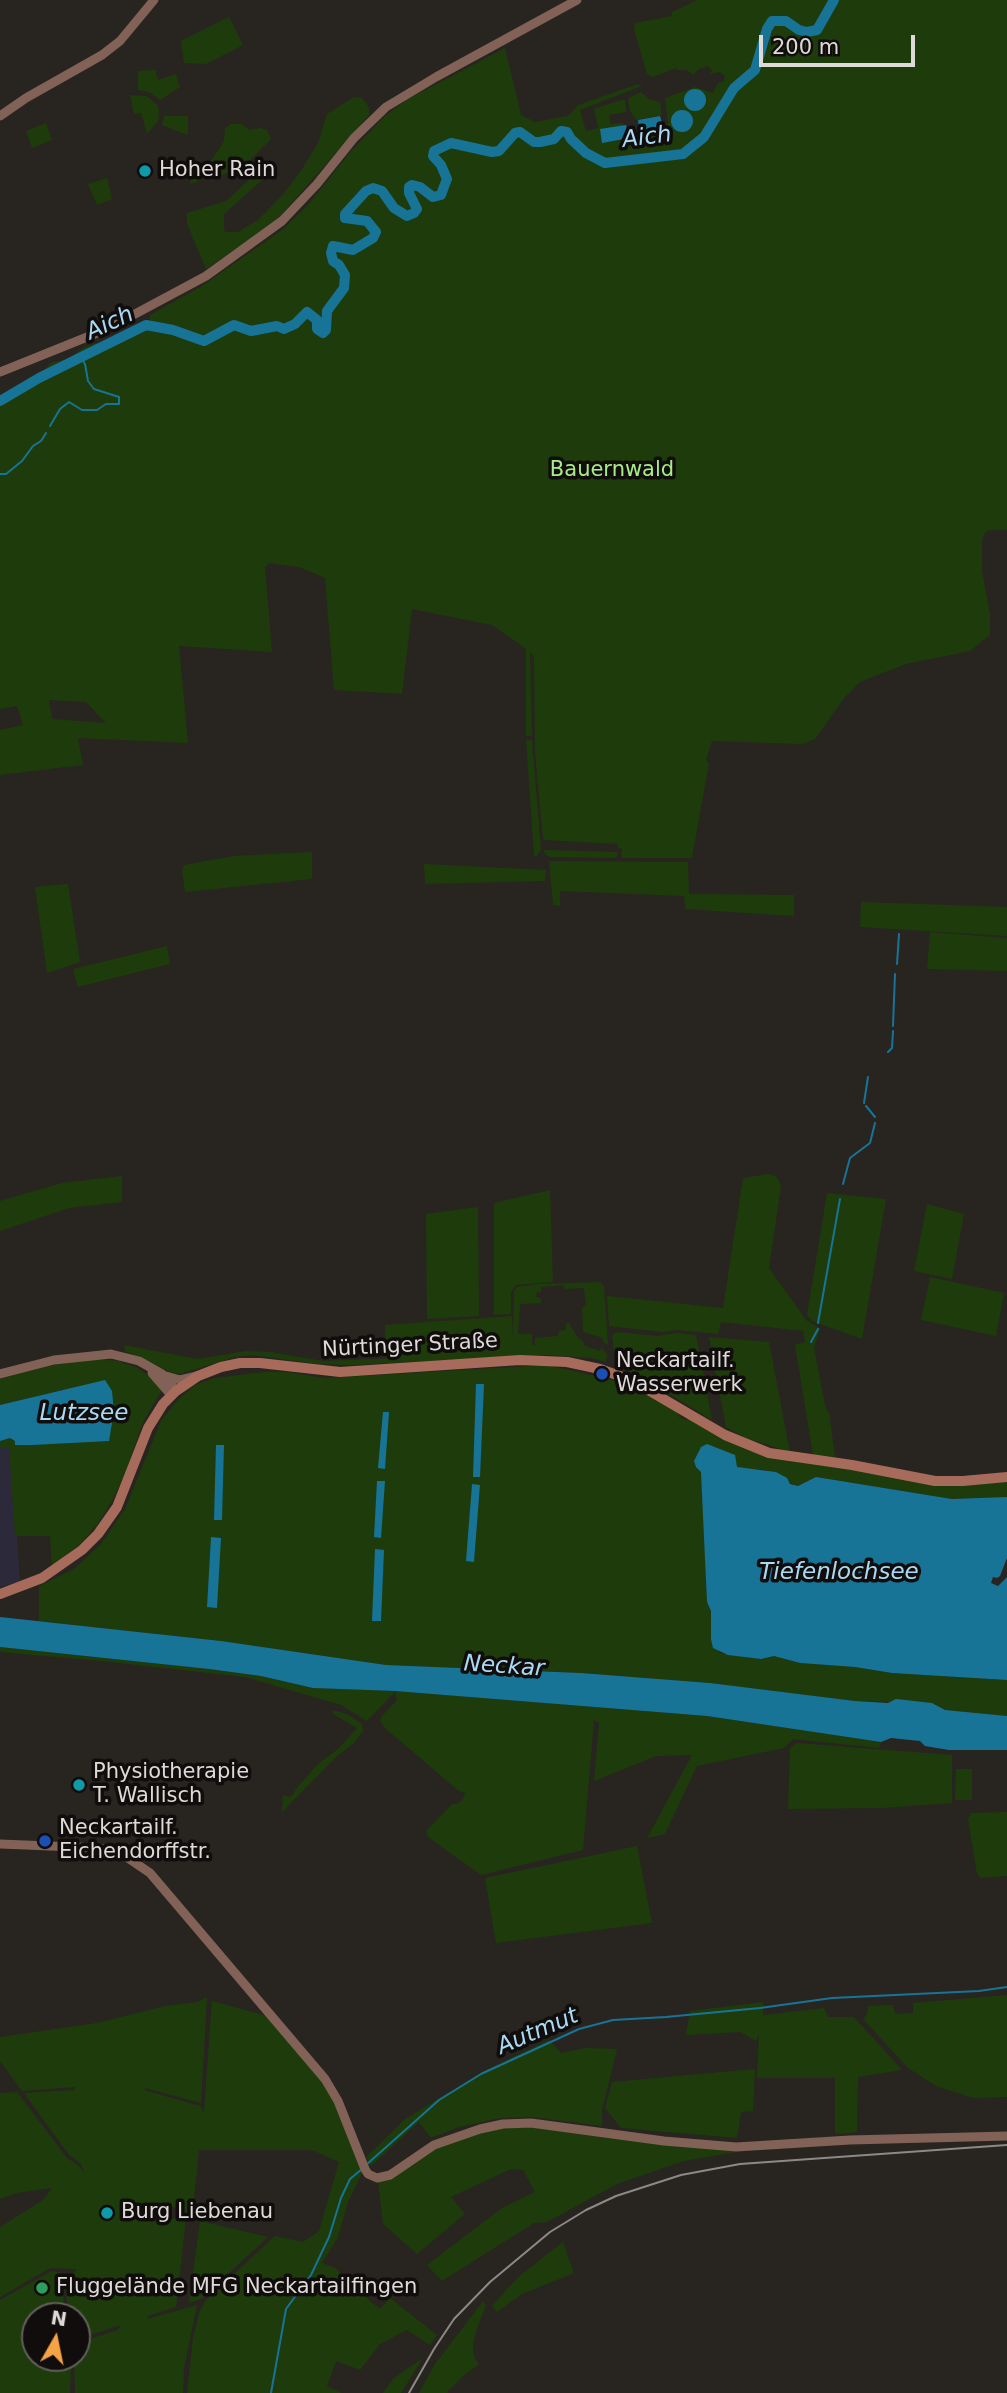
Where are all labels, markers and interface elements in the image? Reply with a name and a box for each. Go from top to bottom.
scale bar [762,21,918,65]
text: 200 m [772,35,839,59]
water label: Aich [621,121,673,155]
place label: Hoher Rain [159,158,275,184]
marker: Hoher Rain [137,163,153,179]
water label: Aich [82,301,138,347]
park label: Bauernwald [550,458,674,484]
street label: Nürtinger Straße [322,1329,498,1363]
place label: Neckartailf. Wasserwerk [616,1349,743,1399]
marker: Neckartailf. Wasserwerk [594,1366,610,1382]
water label: Lutzsee [40,1400,128,1428]
water label: Tiefenlochsee [759,1559,919,1587]
water label: Neckar [463,1650,545,1684]
place label: Physiotherapie T. Wallisch [93,1760,249,1810]
marker: Physiotherapie T. Wallisch [71,1777,87,1793]
place label: Neckartailf. Eichendorffstr. [59,1816,211,1866]
marker: Neckartailf. Eichendorffstr. [37,1833,53,1849]
water label: Autmut [493,2003,583,2061]
place label: Burg Liebenau [121,2200,273,2226]
marker: Burg Liebenau [99,2205,115,2221]
place label: Fluggelände MFG Neckartailfingen [56,2275,417,2301]
marker: Fluggelände MFG Neckartailfingen [34,2280,50,2296]
north arrow [21,2302,91,2372]
text: N [49,2306,69,2330]

